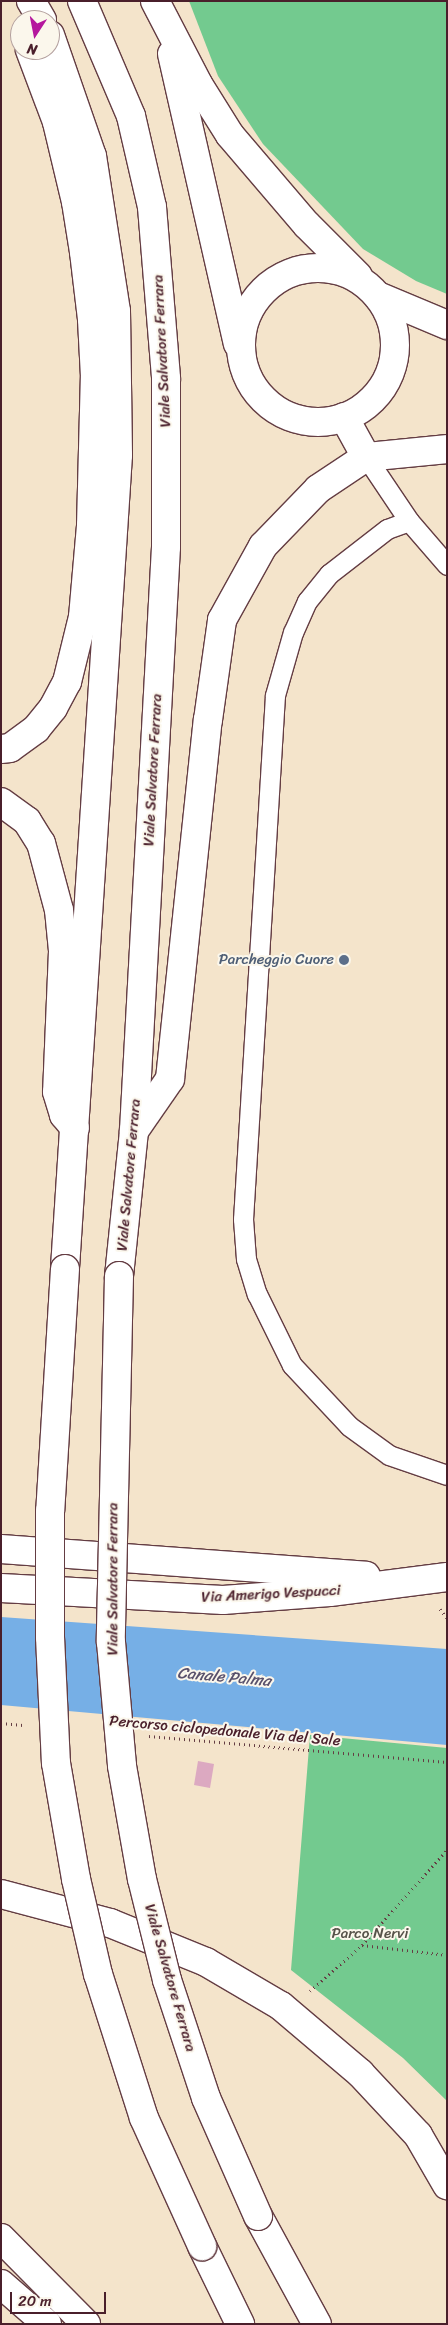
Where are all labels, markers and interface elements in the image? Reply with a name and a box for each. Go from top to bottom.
north arrow [10,10,60,60]
text: N [25,36,39,62]
street label: Viale Salvatore Ferrara [149,274,175,428]
street label: Viale Salvatore Ferrara [140,693,166,847]
place label: Parcheggio Cuore [219,951,334,969]
marker: Parcheggio Cuore [338,954,350,966]
street label: Viale Salvatore Ferrara [113,1098,145,1252]
street label: Viale Salvatore Ferrara [104,1503,122,1655]
street label: Via Amerigo Vespucci [201,1581,341,1607]
water label: Canale Palma [176,1663,272,1691]
street label: Percorso ciclopedonale Via del Sale [108,1712,342,1750]
street label: Viale Salvatore Ferrara [140,1902,200,2054]
park label: Parco Nervi [331,1925,409,1943]
scale bar [12,2282,109,2314]
text: 20 m [18,2288,52,2314]

